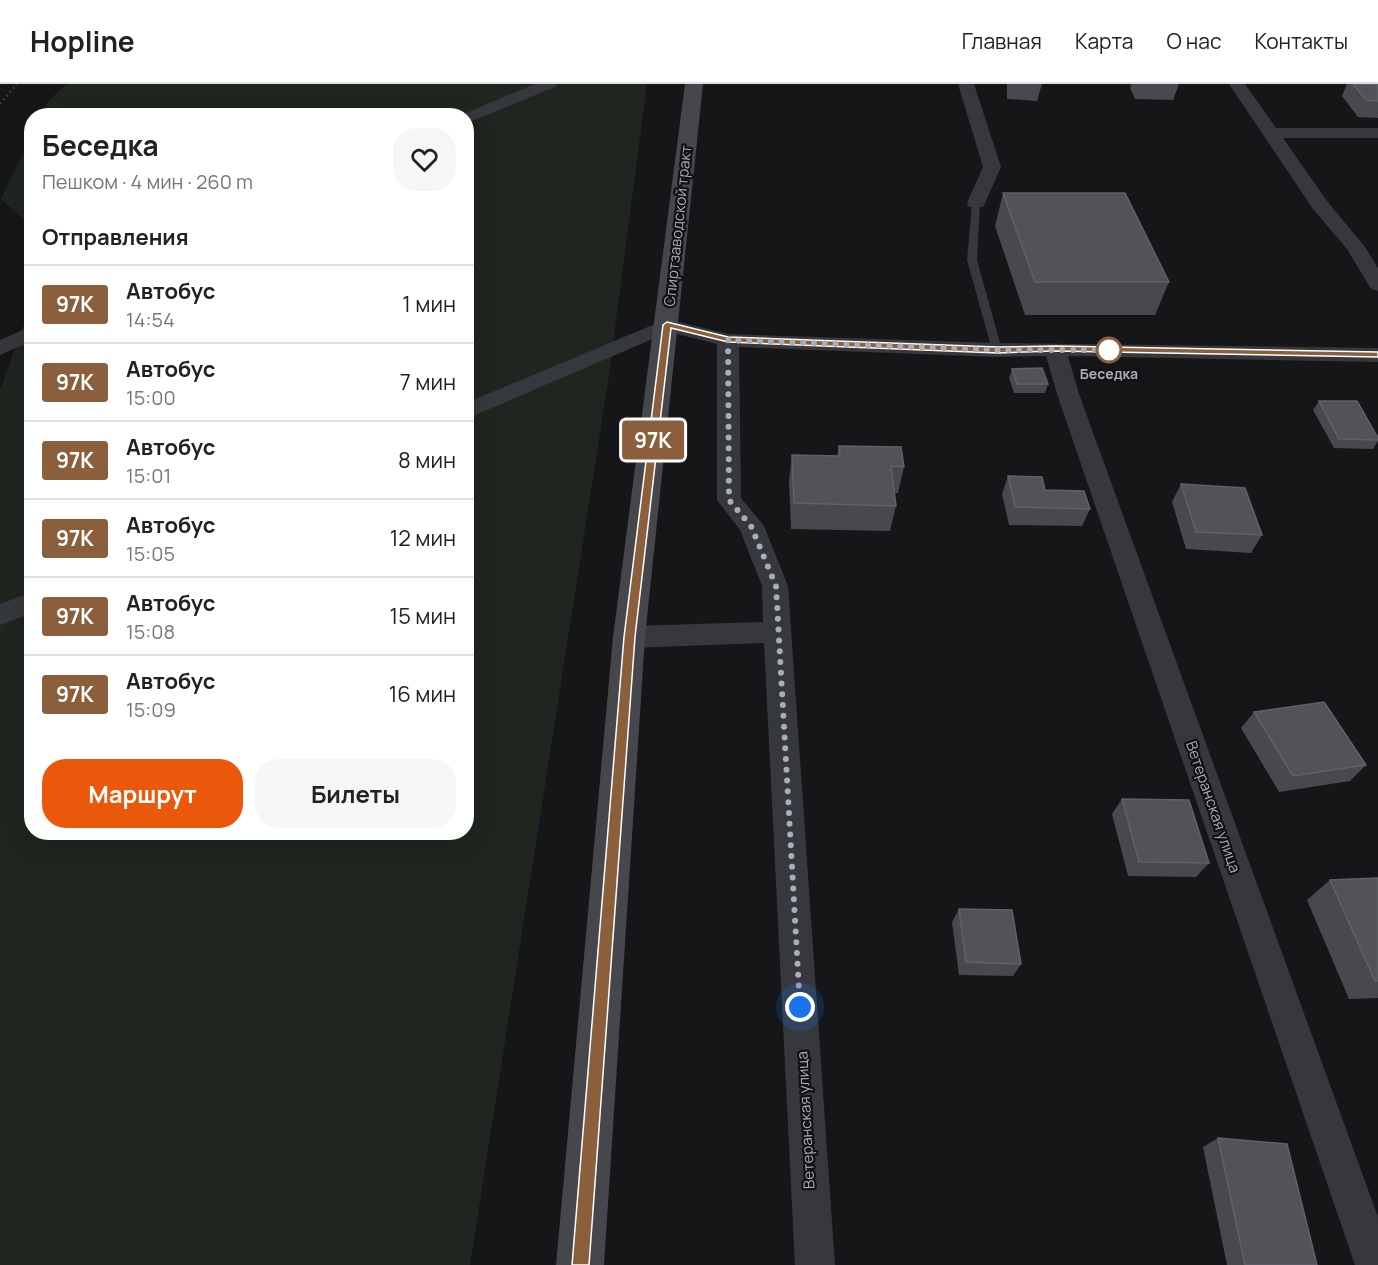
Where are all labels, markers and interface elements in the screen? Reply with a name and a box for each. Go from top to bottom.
text: Hopline [30,22,135,60]
text: Главная [962,27,1042,55]
text: Карта [1075,27,1133,55]
text: О нас [1166,27,1222,55]
text: Контакты [1255,27,1348,55]
text: Беседка [42,126,159,164]
button: heart [393,128,456,191]
street label: Спиртзаводской тракт [659,144,696,308]
text: Пешком · 4 мин · 260 m [42,168,253,195]
text: Отправления [42,222,189,252]
text: Автобус [126,276,215,306]
text: 1 мин [402,289,456,319]
text: 97К [56,290,94,318]
text: 14:54 [126,306,175,333]
marker: Беседка [1096,337,1122,363]
text: Автобус [126,354,215,384]
place label: Беседка [1080,364,1138,383]
text: 7 мин [400,367,456,397]
text: 97К [56,368,94,396]
text: 15:00 [126,384,176,411]
line badge: 97К [618,420,688,460]
text: 97К [634,426,672,454]
text: Автобус [126,432,215,462]
text: 8 мин [398,445,456,475]
text: 97К [56,446,94,474]
text: 15:01 [126,462,171,489]
text: Автобус [126,510,215,540]
text: 12 мин [390,523,456,553]
text: 97К [56,524,94,552]
text: 15:05 [126,540,175,567]
text: Автобус [126,588,215,618]
text: 15 мин [390,601,456,631]
text: 97К [56,602,94,630]
text: 15:08 [126,618,175,645]
text: Автобус [126,666,215,696]
text: 16 мин [389,679,456,709]
text: 97К [56,680,94,708]
text: 15:09 [126,696,176,723]
street label: Ветеранская улица [1181,738,1246,876]
button: Маршрут [42,759,243,828]
button: Билеты [255,759,456,828]
your location [785,992,815,1022]
street label: Ветеранская улица [791,1051,820,1190]

